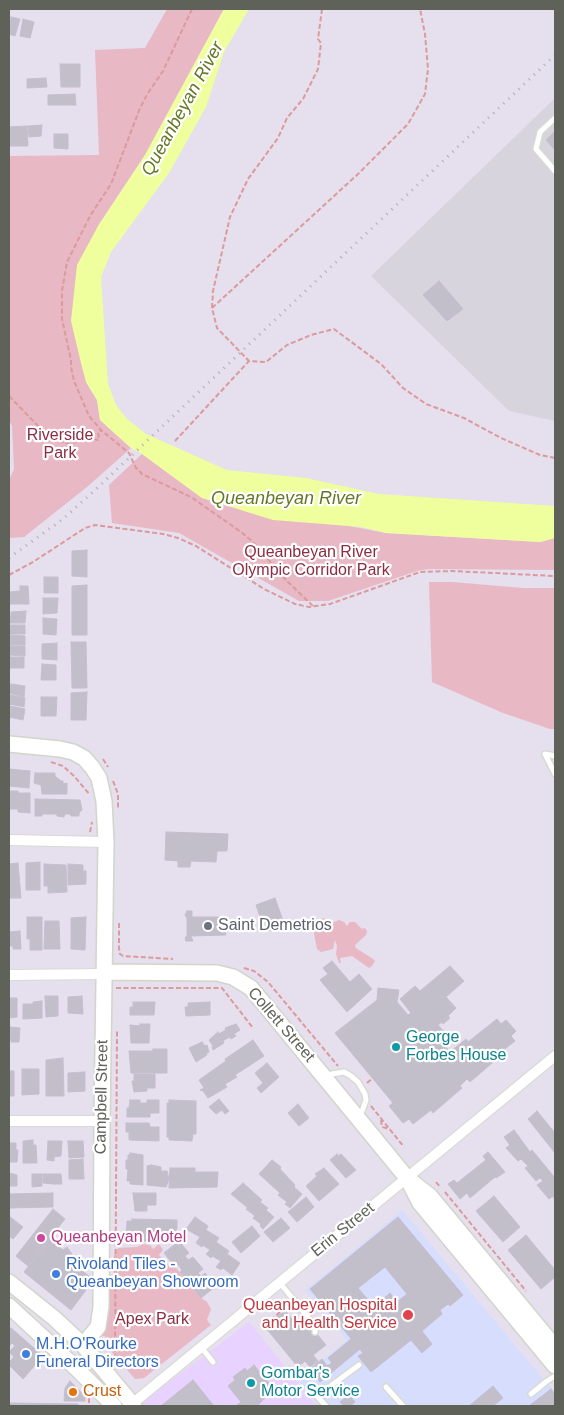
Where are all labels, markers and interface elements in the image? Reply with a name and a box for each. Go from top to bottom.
water label: Queanbeyan River [137,38,229,180]
park label: Riverside Park [27,426,93,464]
water label: Queanbeyan River [211,488,361,510]
park label: Queanbeyan River Olympic Corridor Park [232,543,390,581]
place label: Saint Demetrios [218,916,332,936]
marker: Saint Demetrios [202,920,214,932]
street label: Collett Street [243,984,319,1066]
place label: George Forbes House [406,1028,506,1066]
street label: Campbell Street [91,1039,113,1155]
marker: George Forbes House [390,1041,402,1053]
street label: Erin Street [308,1199,378,1261]
place label: Queanbeyan Motel [51,1228,186,1248]
marker: Queanbeyan Motel [35,1232,47,1244]
place label: Rivoland Tiles - Queanbeyan Showroom [66,1255,239,1293]
marker: Rivoland Tiles - Queanbeyan Showroom [50,1268,62,1280]
place label: Queanbeyan Hospital and Health Service [243,1296,397,1334]
marker: Queanbeyan Hospital and Health Service [401,1308,415,1322]
park label: Apex Park [115,1310,189,1330]
place label: M.H.O'Rourke Funeral Directors [36,1335,159,1373]
marker: M.H.O'Rourke Funeral Directors [20,1348,32,1360]
place label: Gombar's Motor Service [261,1364,360,1402]
marker: Gombar's Motor Service [245,1377,257,1389]
place label: Crust [83,1382,121,1402]
marker: Crust [67,1386,79,1398]

